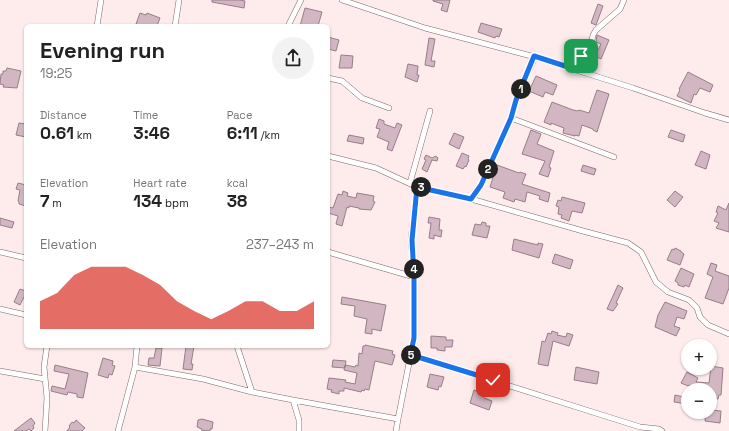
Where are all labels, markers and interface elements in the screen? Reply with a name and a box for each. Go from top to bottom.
text: Evening run [40,36,165,64]
button: share [272,37,314,79]
pin [564,39,598,73]
icon: arrive [570,45,592,67]
text: 19:25 [40,65,72,82]
pin: 1 [511,79,531,99]
text: 1 [519,82,523,96]
text: Distance [40,108,87,122]
text: Time [133,108,158,122]
text: Pace [227,108,252,122]
text: 0.61 [40,122,74,144]
text: 3:46 [133,122,170,144]
text: 6:11 [227,122,258,144]
text: km [74,128,92,142]
text: /km [258,128,280,142]
pin: 2 [478,159,498,179]
text: 2 [485,162,491,176]
text: Elevation [40,176,88,190]
text: Heart rate [133,176,187,190]
text: kcal [227,176,248,190]
pin: 3 [411,177,431,197]
text: 3 [418,180,424,194]
text: 7 [40,190,49,212]
text: 134 [133,190,162,212]
text: 38 [227,190,247,212]
text: m [49,196,62,210]
text: bpm [162,196,189,210]
text: Elevation [40,236,97,253]
text: 237–243 m [246,236,314,253]
pin: 4 [404,259,424,279]
text: 4 [411,262,418,276]
map controls [681,339,717,419]
button: + [681,339,717,375]
pin: 5 [401,345,421,365]
text: 5 [408,348,414,362]
pin [476,363,510,397]
icon: check [482,369,504,391]
button: − [681,383,717,419]

